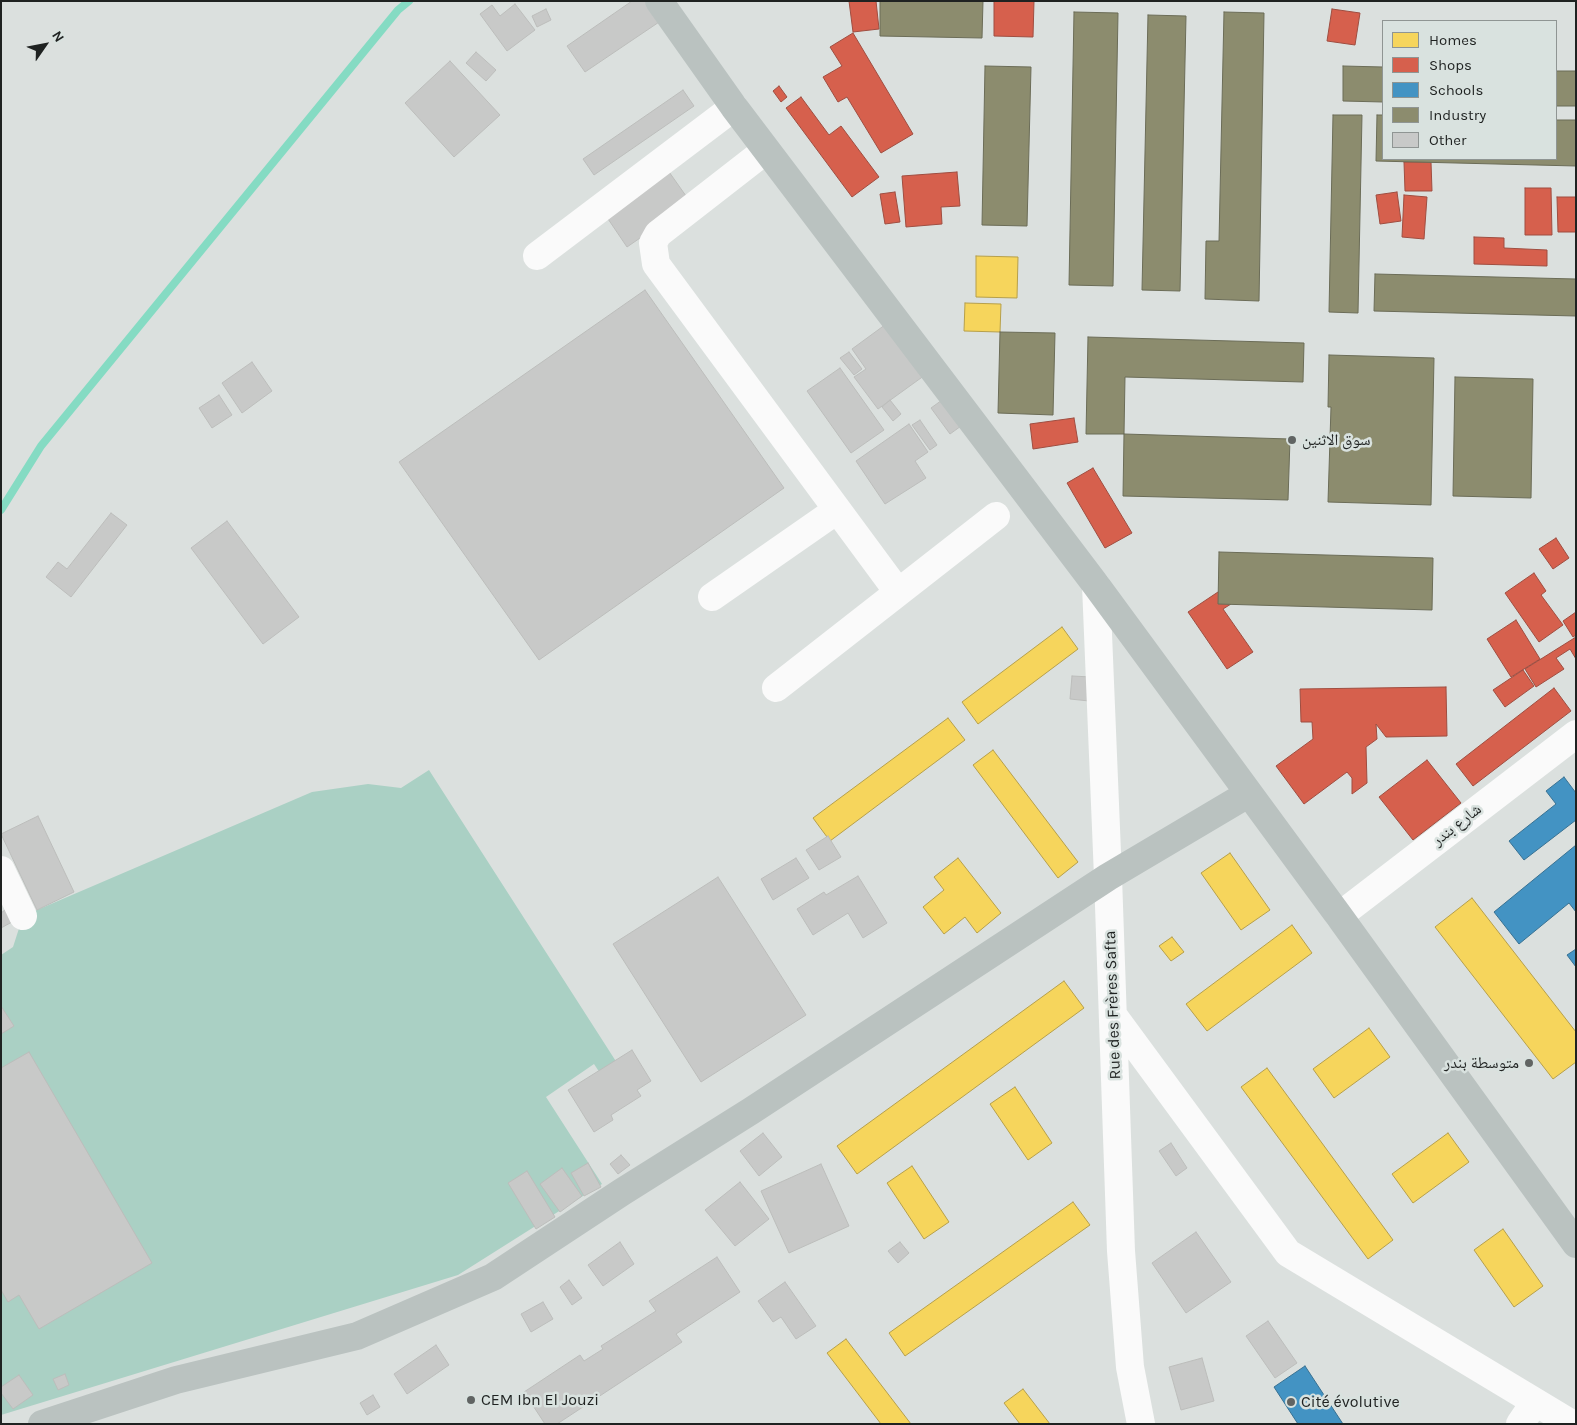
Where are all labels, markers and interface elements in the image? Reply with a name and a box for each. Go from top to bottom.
north arrow [20,20,70,70]
legend [1382,20,1557,160]
text: N [48,28,68,45]
text: Homes [1429,31,1477,49]
text: Shops [1429,56,1472,74]
text: Schools [1429,81,1483,99]
text: Industry [1429,106,1486,124]
text: Other [1429,131,1467,149]
place label: ﺳﻮق اﻻﺛﻨﻴﻦ [1302,430,1370,450]
marker: ﺳﻮق اﻻﺛﻨﻴﻦ [1286,434,1298,446]
street label: شارع بندر [1429,800,1485,850]
street label: Rue des Frères Safta [1101,930,1125,1080]
place label: متوسطة بندر [1444,1053,1519,1073]
marker: متوسطة بندر [1523,1057,1535,1069]
place label: CEM Ibn El Jouzi [481,1390,599,1410]
place label: Cité évolutive [1301,1392,1400,1412]
marker: CEM Ibn El Jouzi [465,1394,477,1406]
marker: Cité évolutive [1285,1396,1297,1408]

